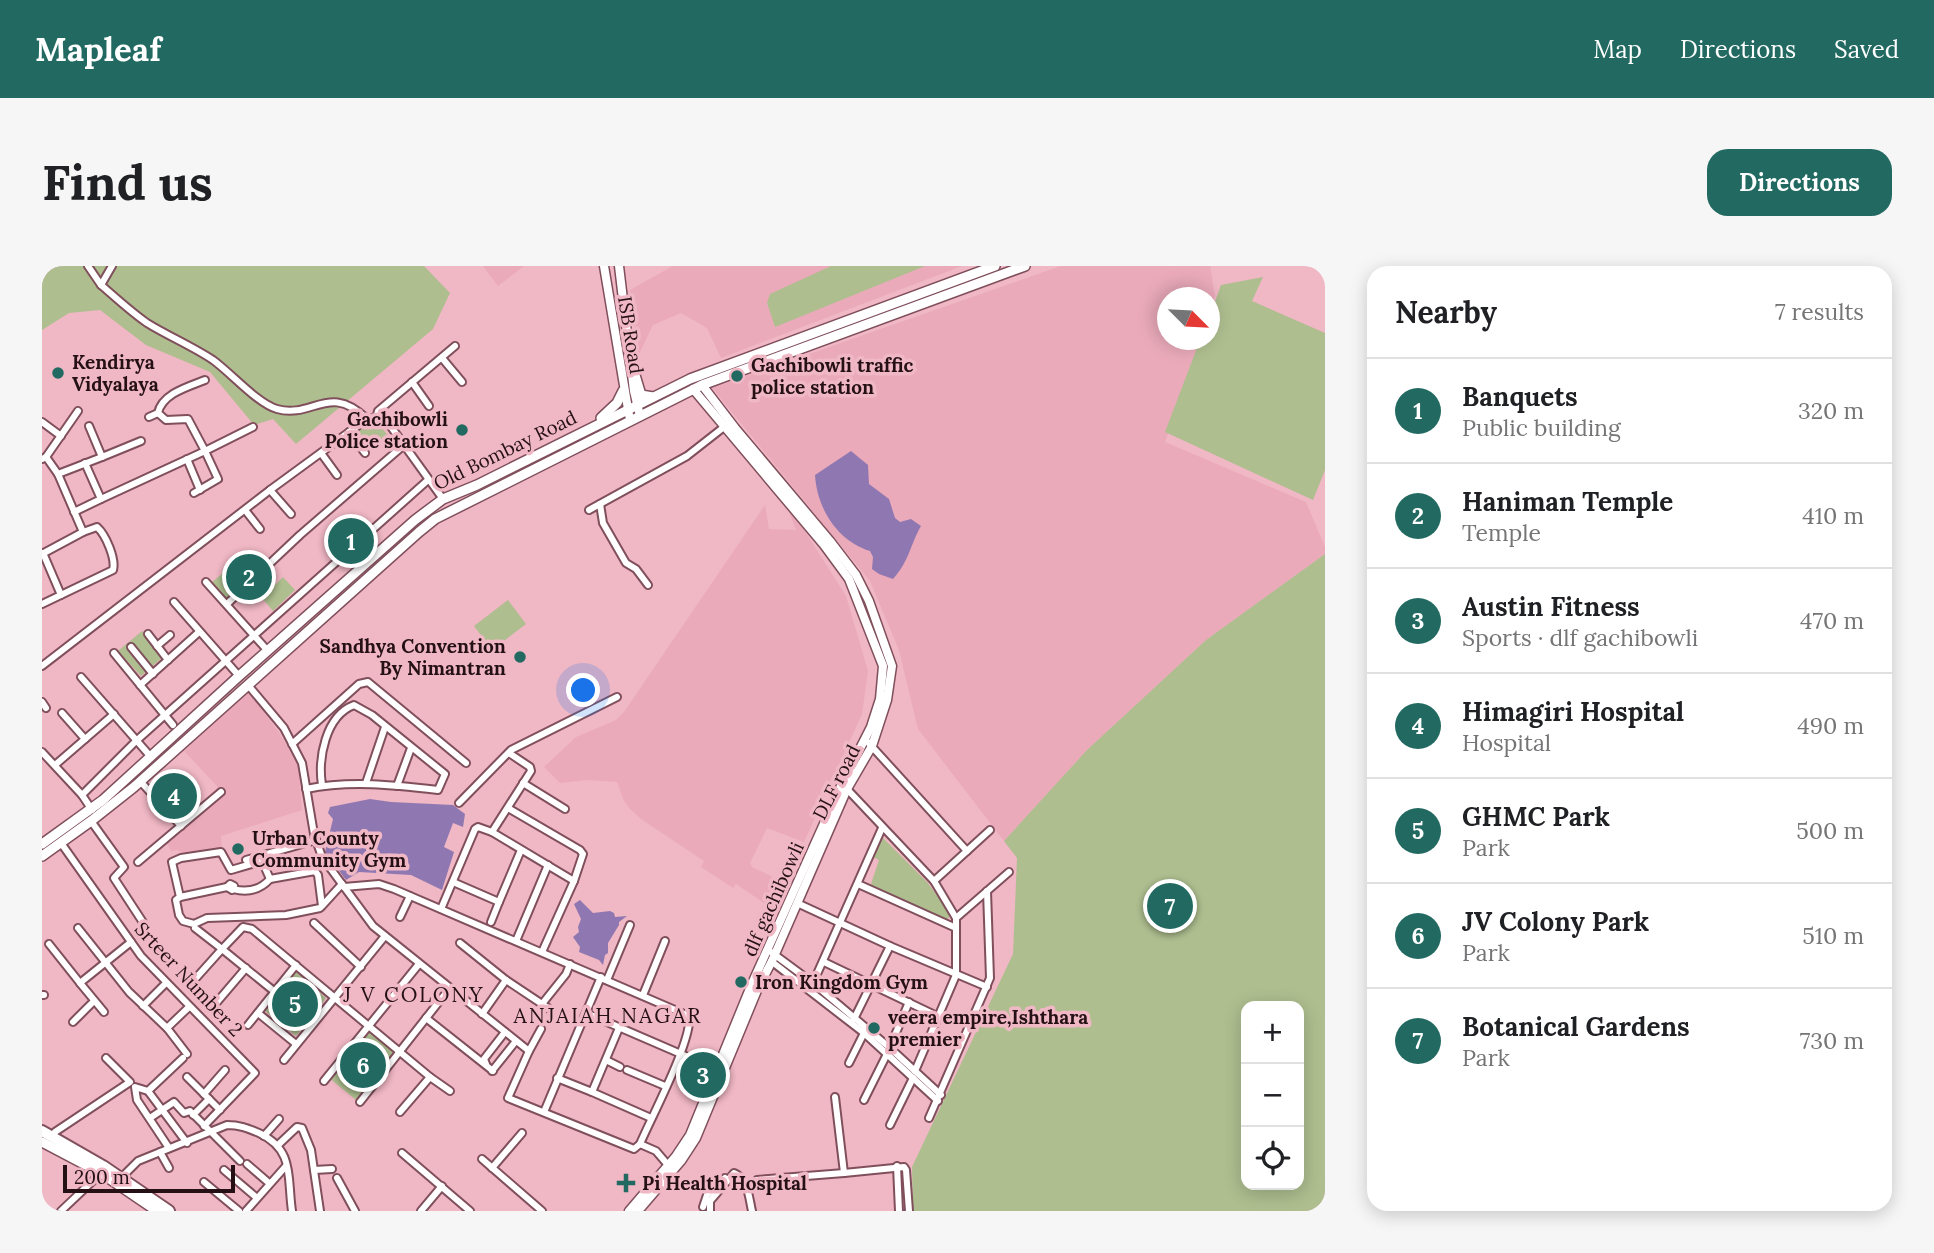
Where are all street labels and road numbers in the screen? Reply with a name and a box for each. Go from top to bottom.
street label: ISB Road [613,295,649,375]
street label: Old Bombay Road [429,405,581,495]
street label: DLF road [807,741,865,823]
street label: dlf gachibowli [737,838,809,960]
street label: Srteer Number 2 [130,917,248,1041]

